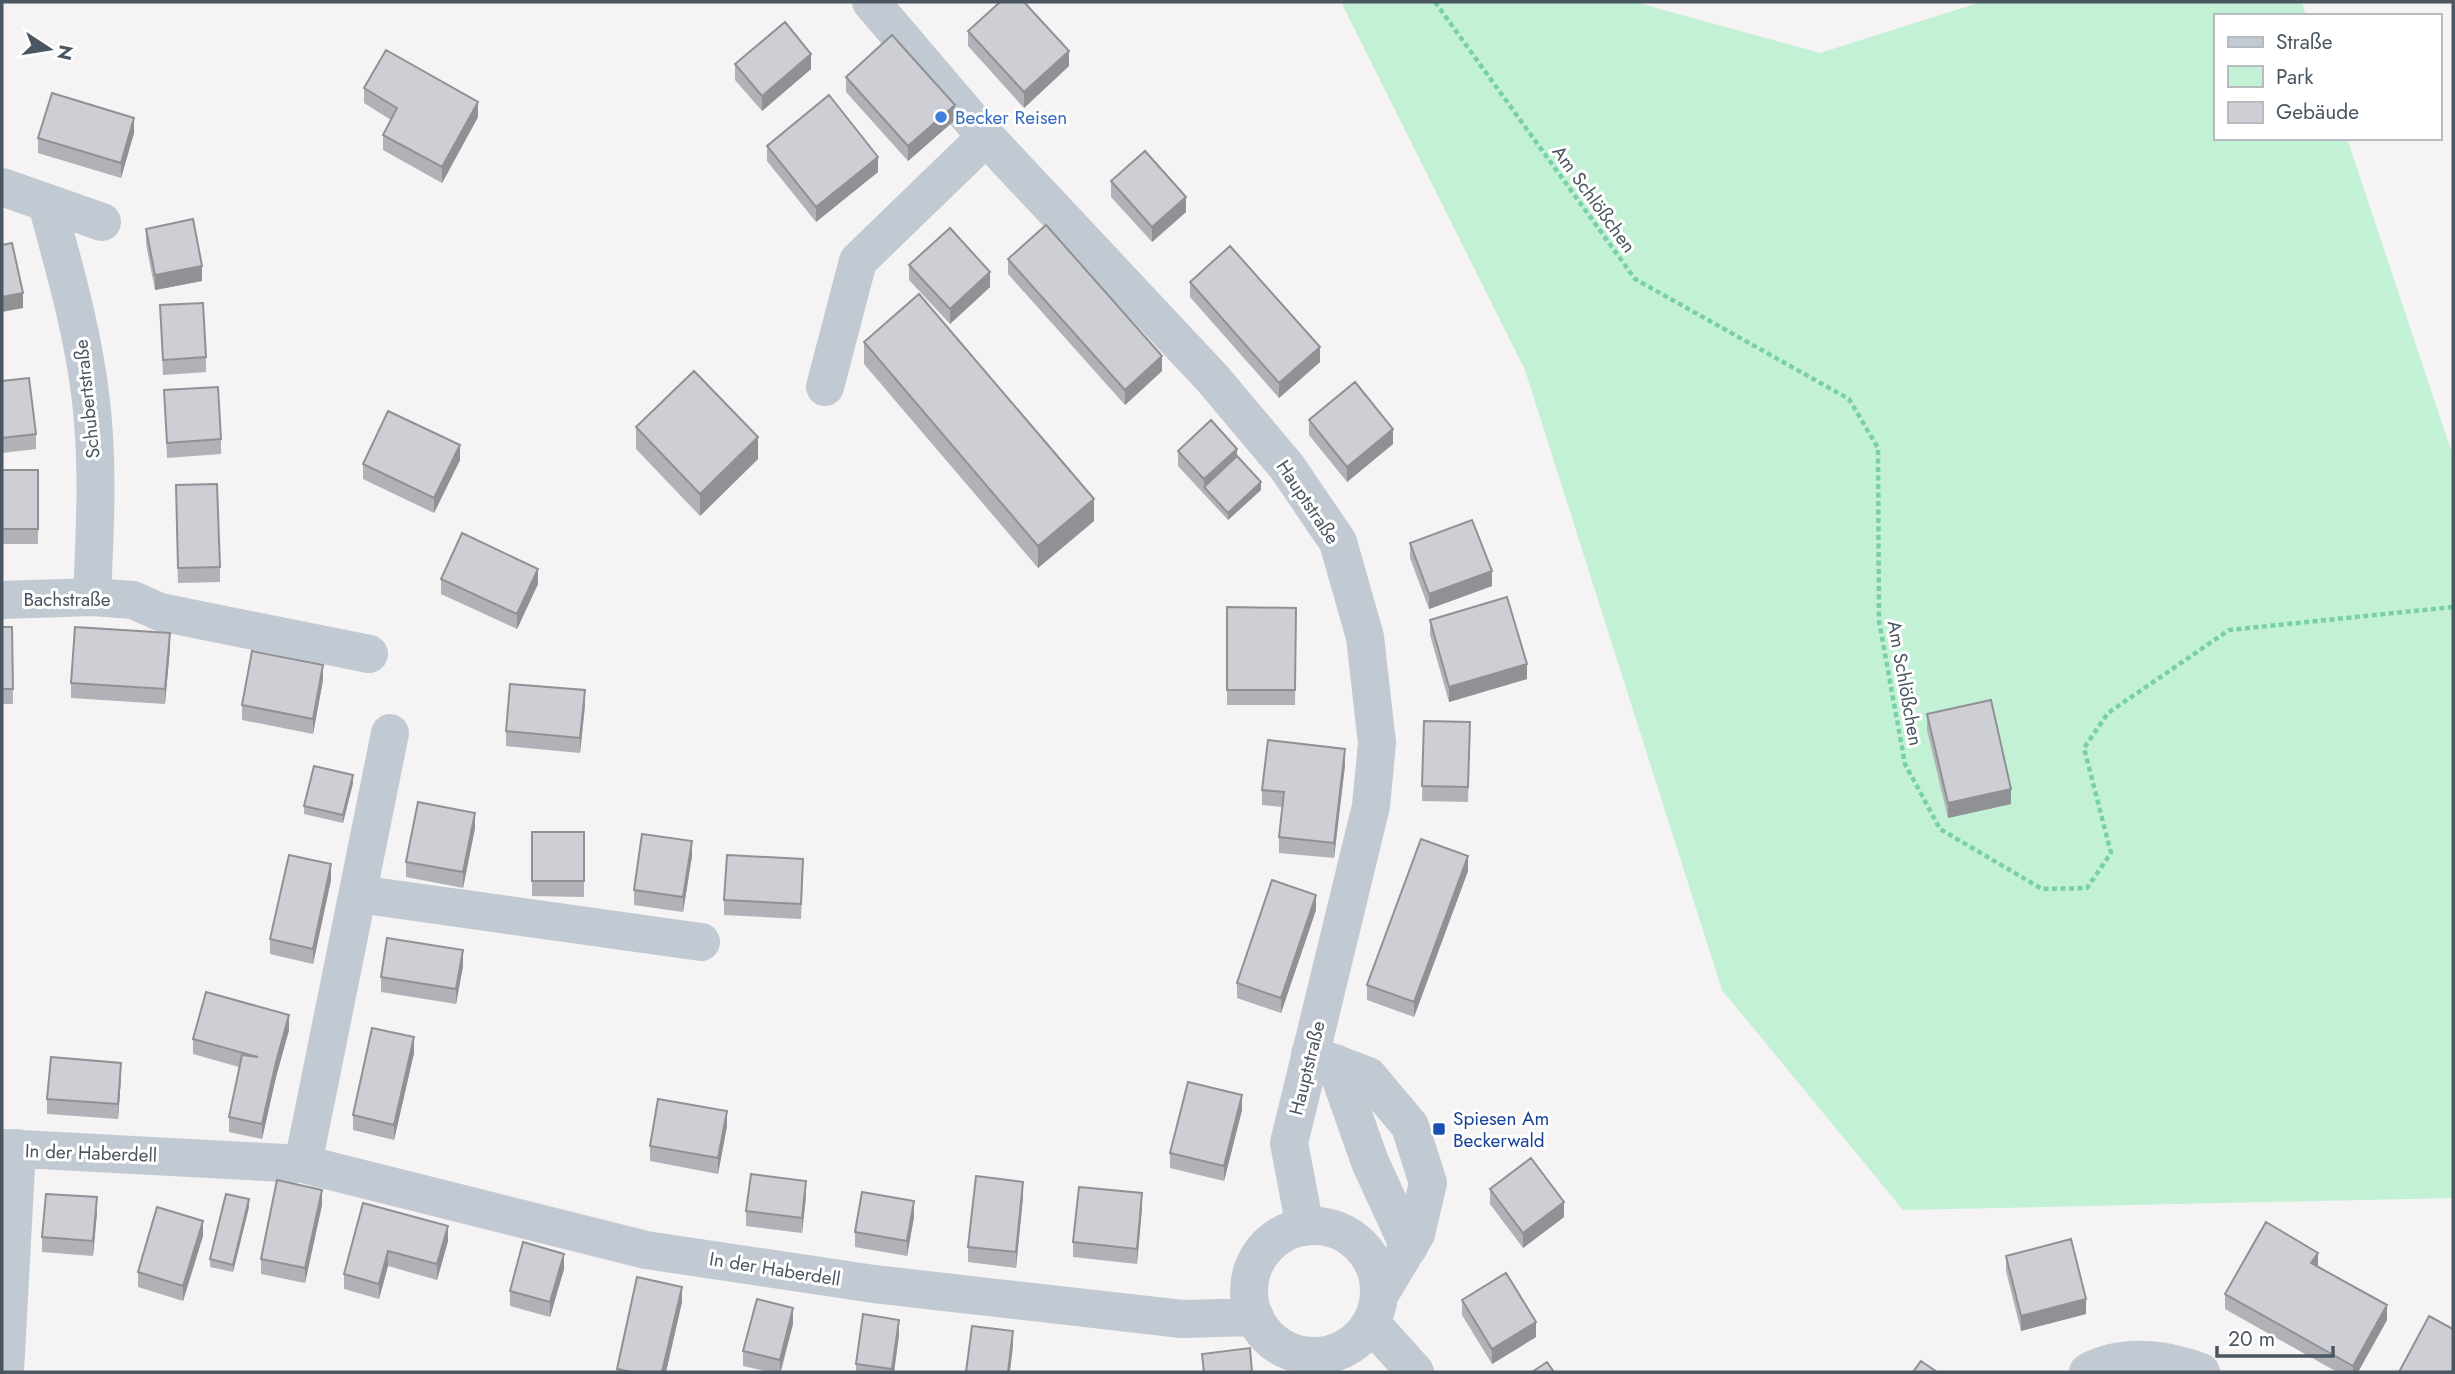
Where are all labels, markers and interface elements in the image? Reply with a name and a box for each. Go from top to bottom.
north arrow [14,14,84,84]
legend [2214,14,2441,140]
text: Straße [2276,27,2333,57]
text: N [50,42,80,63]
text: Park [2276,62,2314,92]
text: Gebäude [2276,97,2359,127]
place label: Becker Reisen [955,104,1067,131]
marker: Becker Reisen [933,109,949,125]
street label: Am Schlößchen [1546,140,1642,258]
street label: Schubertstraße [67,338,107,460]
street label: Hauptstraße [1270,454,1346,550]
street label: Bachstraße [23,586,111,613]
street label: Am Schlößchen [1881,618,1929,748]
street label: Hauptstraße [1282,1018,1332,1118]
place label: Spiesen Am Beckerwald [1453,1105,1549,1154]
marker: Spiesen Am Beckerwald [1431,1121,1447,1137]
street label: In der Haberdell [24,1137,158,1169]
street label: In der Haberdell [708,1245,842,1293]
scale bar [2217,1314,2332,1358]
text: 20 m [2228,1324,2275,1354]

